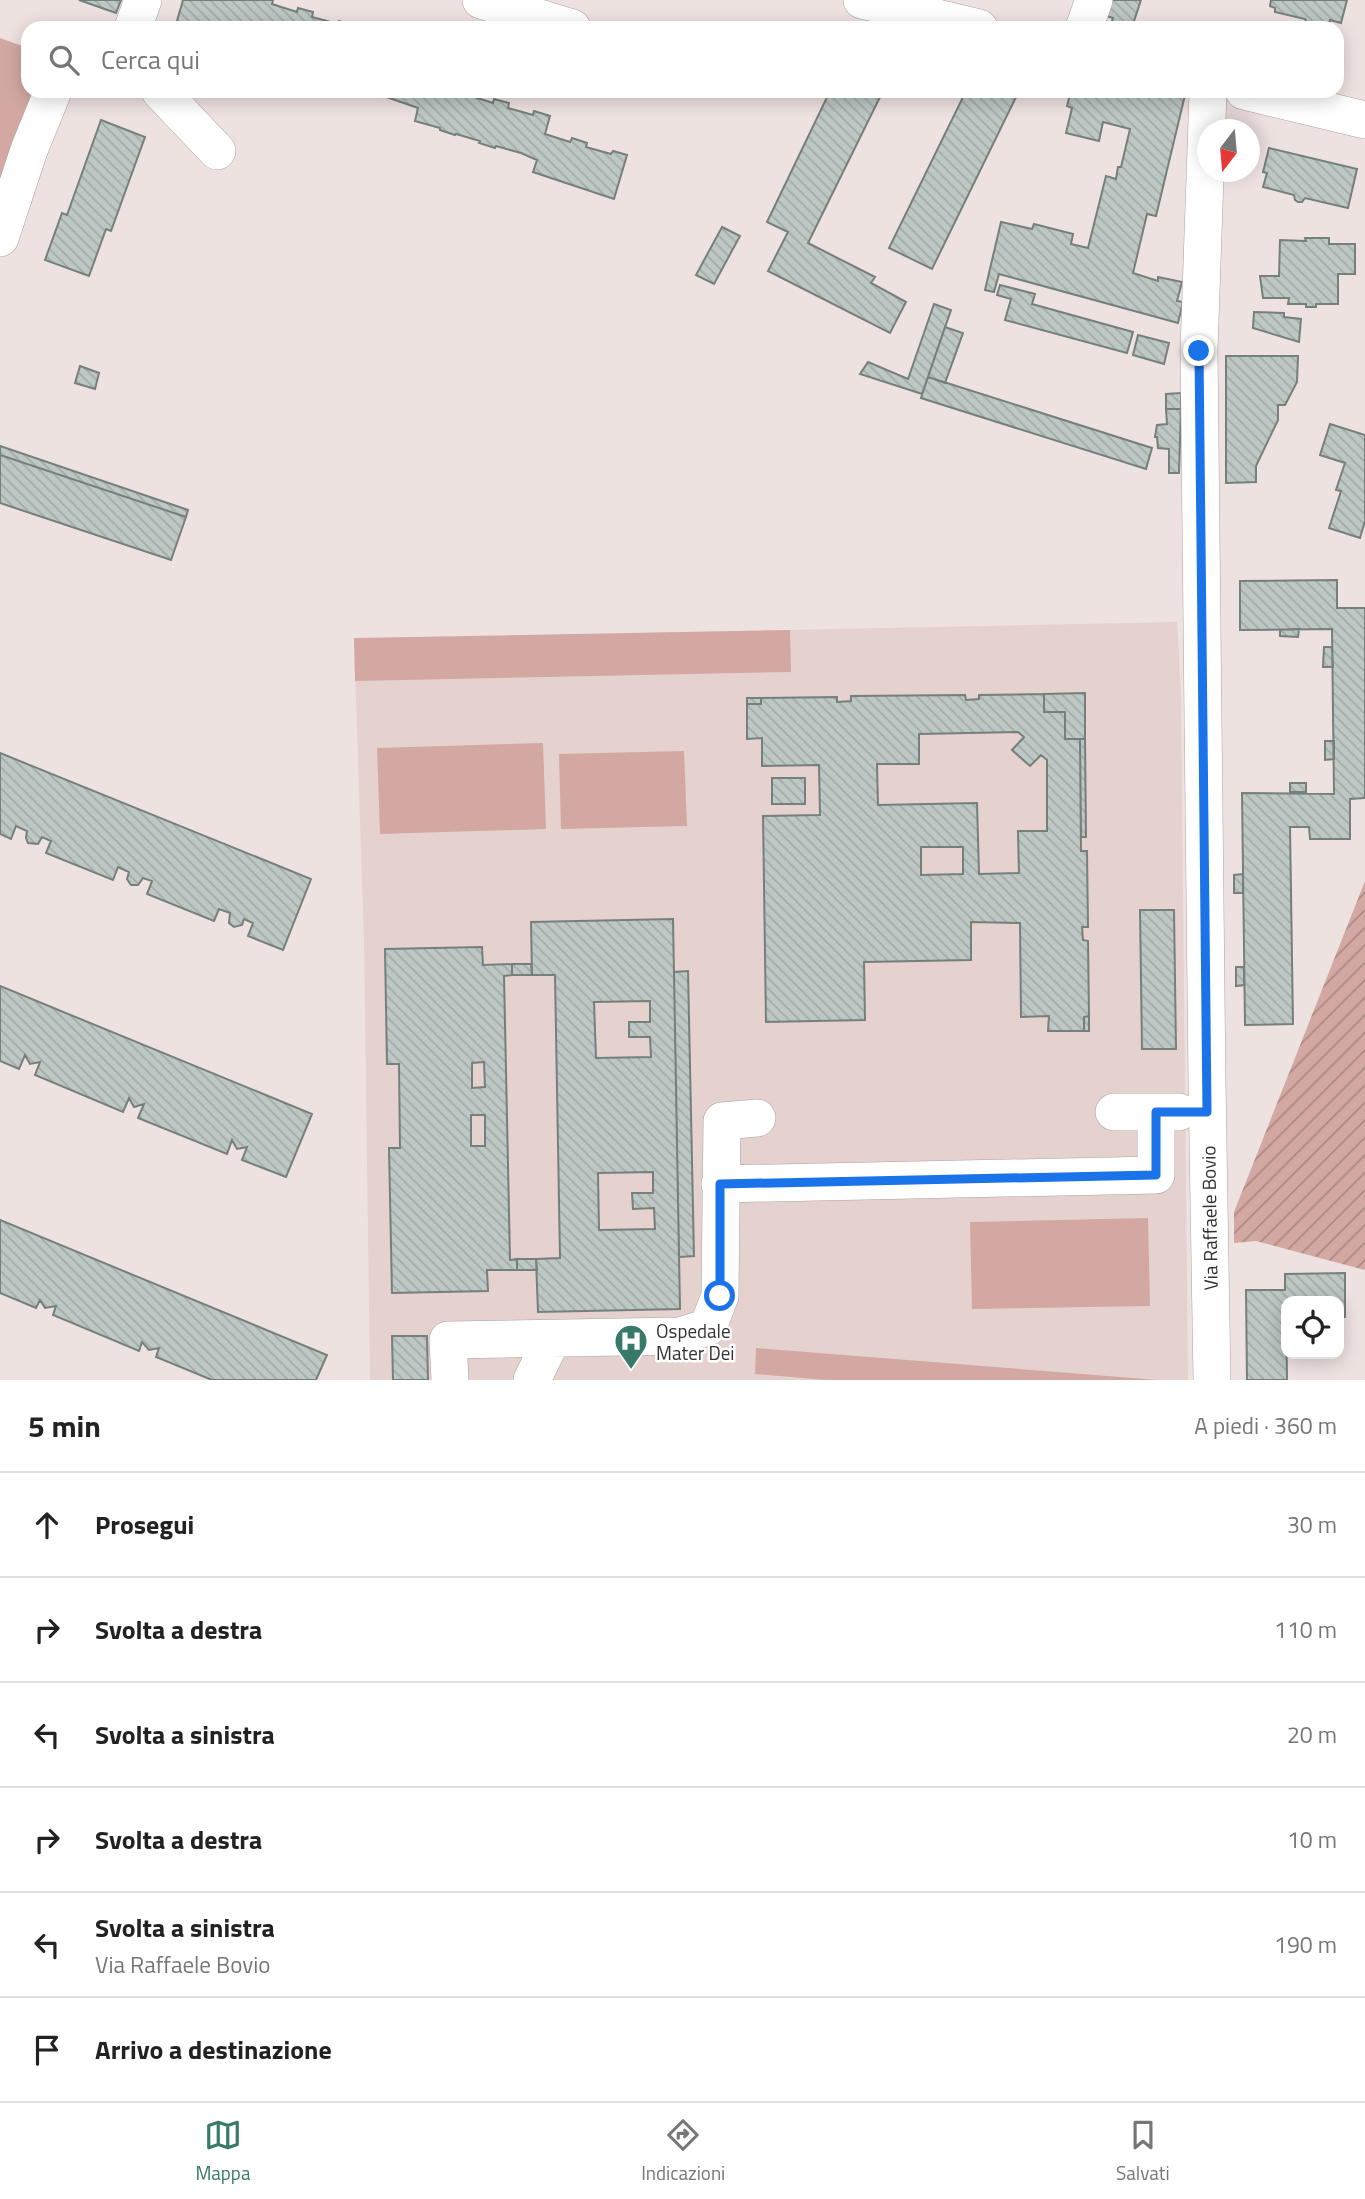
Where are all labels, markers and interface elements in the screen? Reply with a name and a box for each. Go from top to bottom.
search box [21,21,1344,98]
text: Cerca qui [101,40,200,79]
icon: search [45,41,83,79]
north arrow [1197,119,1260,182]
route end [1183,335,1214,366]
street label: Via Raffaele Bovio [1193,1145,1225,1291]
route start [704,1280,735,1311]
map controls [1281,1296,1344,1359]
button: locate [1281,1296,1344,1359]
place label: Ospedale Mater Dei [656,1316,735,1367]
hospital icon: Ospedale Mater Dei [612,1322,650,1371]
text: 5 min [28,1403,101,1449]
text: A piedi · 360 m [1194,1408,1337,1443]
text: Prosegui [95,1505,194,1544]
icon: ahead [28,1506,66,1544]
text: 30 m [1287,1507,1337,1542]
text: Svolta a destra [95,1610,262,1649]
icon: right [28,1611,66,1649]
text: 110 m [1274,1612,1337,1647]
text: Svolta a sinistra [95,1715,275,1754]
icon: left [28,1716,66,1754]
text: 20 m [1287,1717,1337,1752]
text: Svolta a destra [95,1820,262,1859]
icon: right [28,1821,66,1859]
text: 10 m [1287,1822,1337,1857]
text: Svolta a sinistra [95,1908,275,1947]
icon: left [28,1926,66,1964]
text: 190 m [1274,1927,1337,1962]
text: Via Raffaele Bovio [95,1947,270,1982]
text: Arrivo a destinazione [95,2030,332,2069]
icon: arrive [28,2031,66,2069]
tab: Mappa [195,2116,250,2187]
tab: Indicazioni [641,2116,725,2187]
tab: Salvati [1116,2116,1170,2187]

